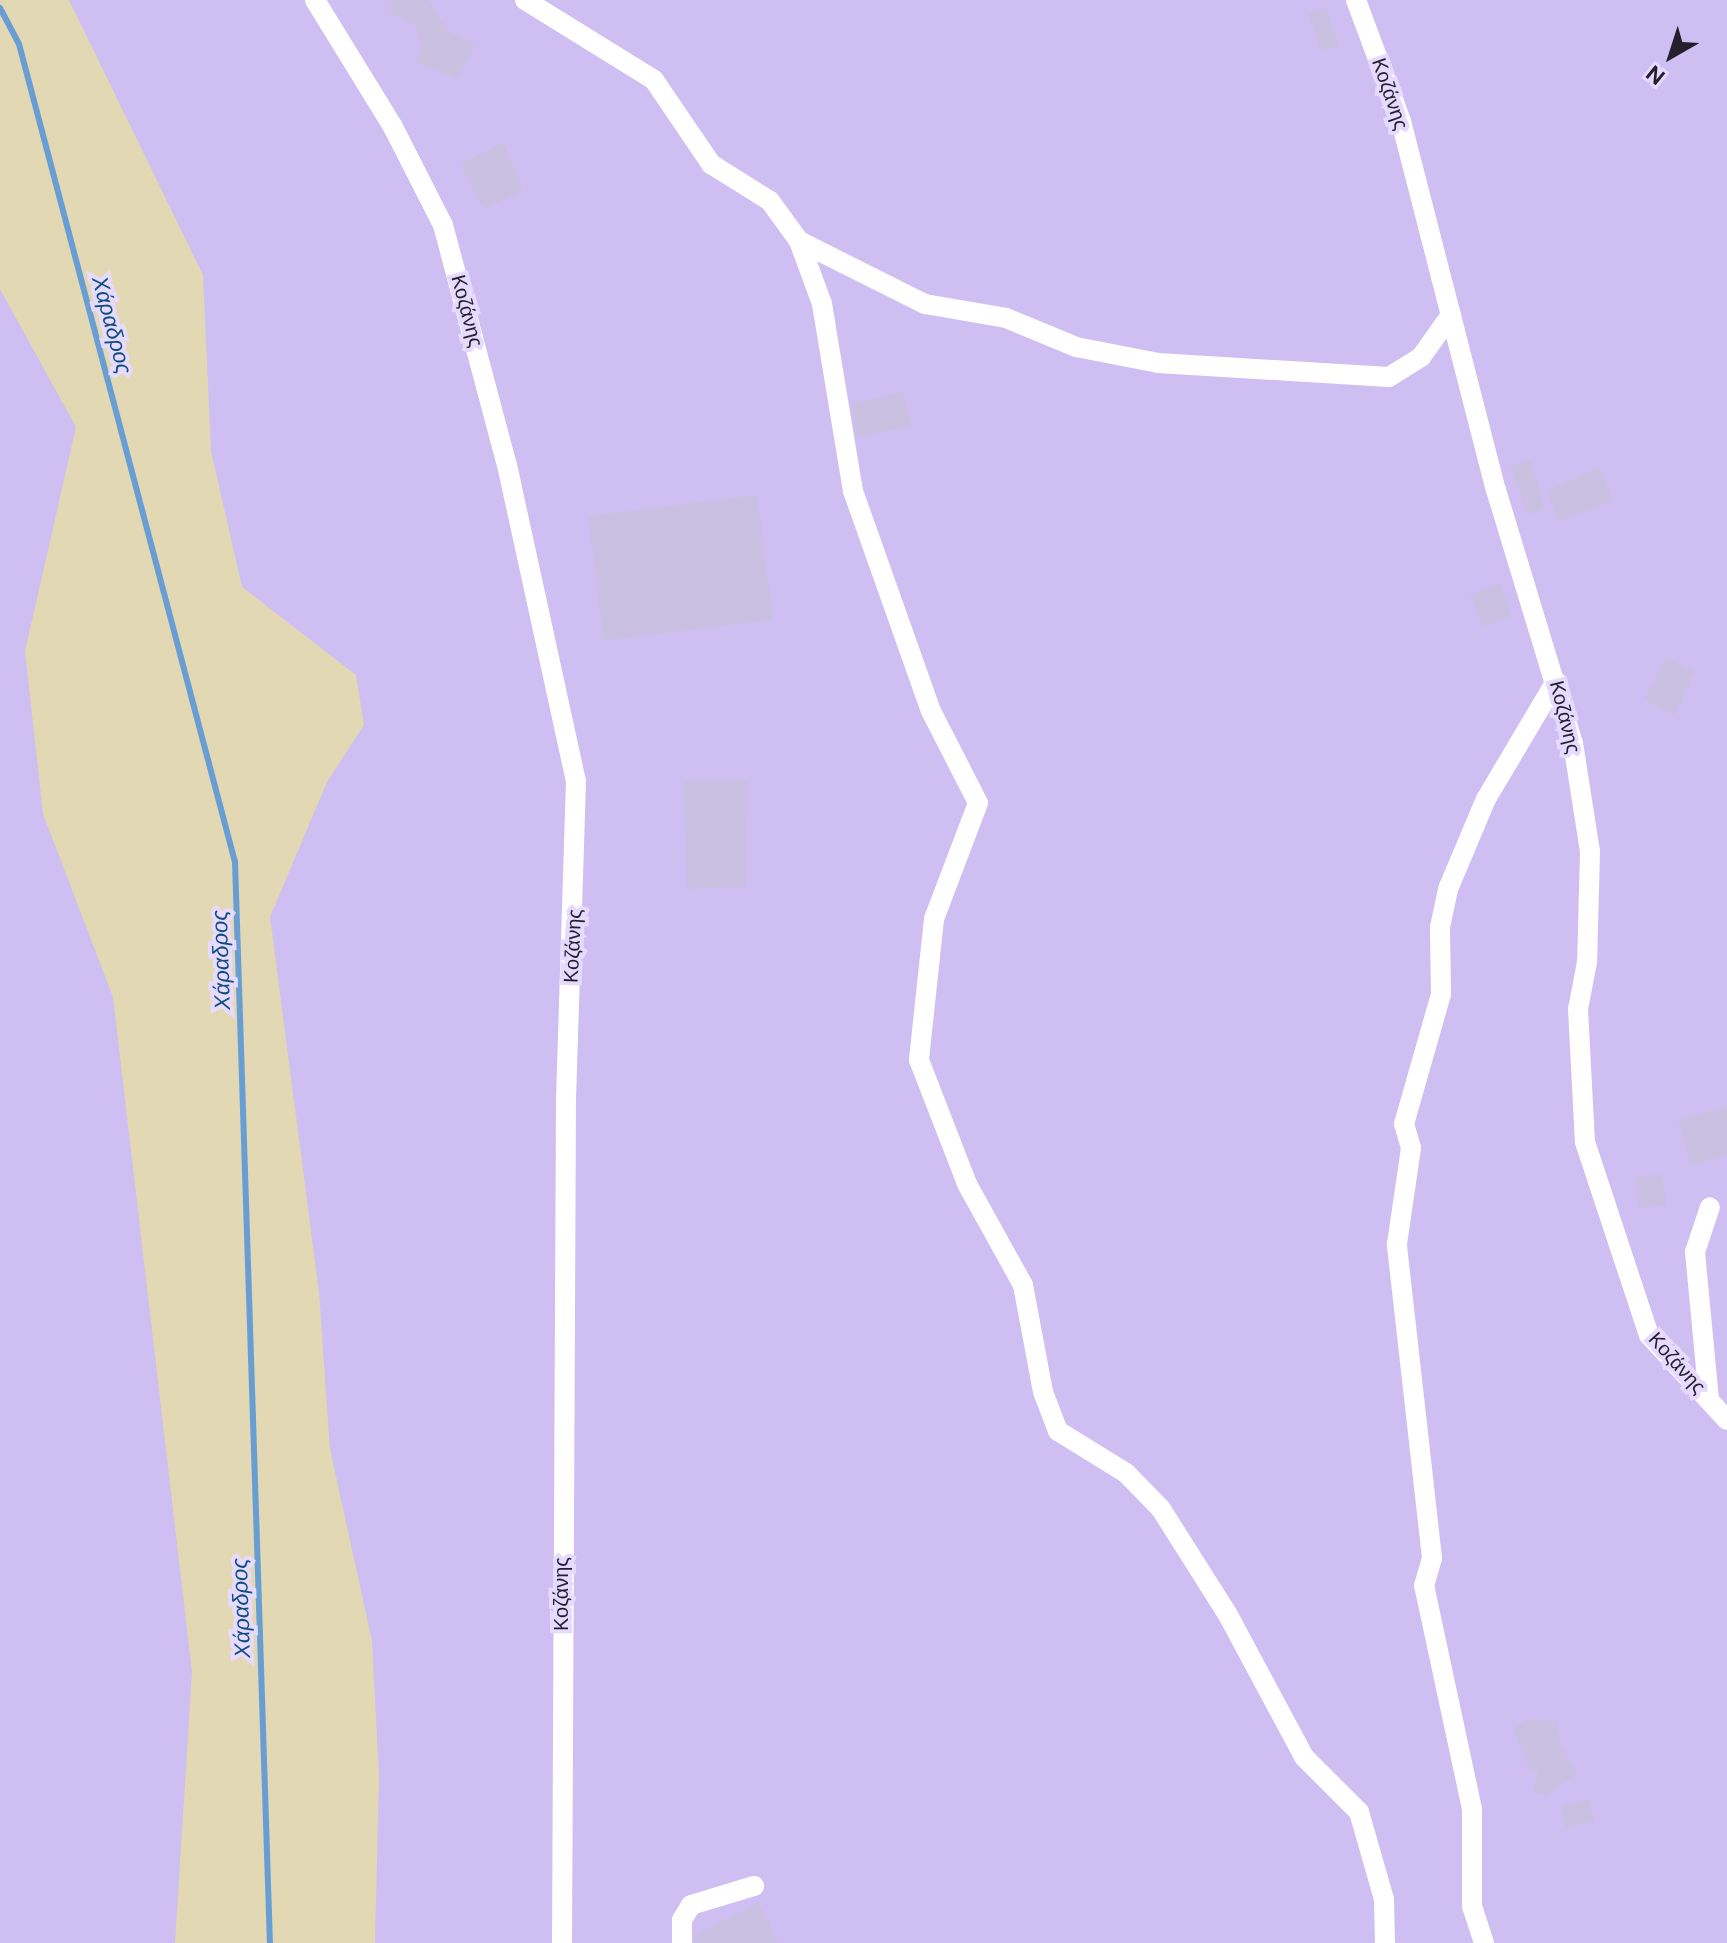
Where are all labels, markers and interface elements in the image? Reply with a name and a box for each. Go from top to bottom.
north arrow [1631,16,1711,96]
street label: Κοζάνης [1367,55,1413,133]
text: N [1640,59,1671,91]
street label: Κοζάνης [446,272,488,350]
water label: Χάραδρος [86,273,138,377]
street label: Κοζάνης [1544,678,1586,756]
street label: Κοζάνης [559,908,587,984]
water label: Χάραδρος [206,910,236,1010]
street label: Κοζάνης [1643,1327,1711,1399]
street label: Κοζάνης [549,1557,573,1631]
water label: Χάραδρος [226,1558,256,1658]

